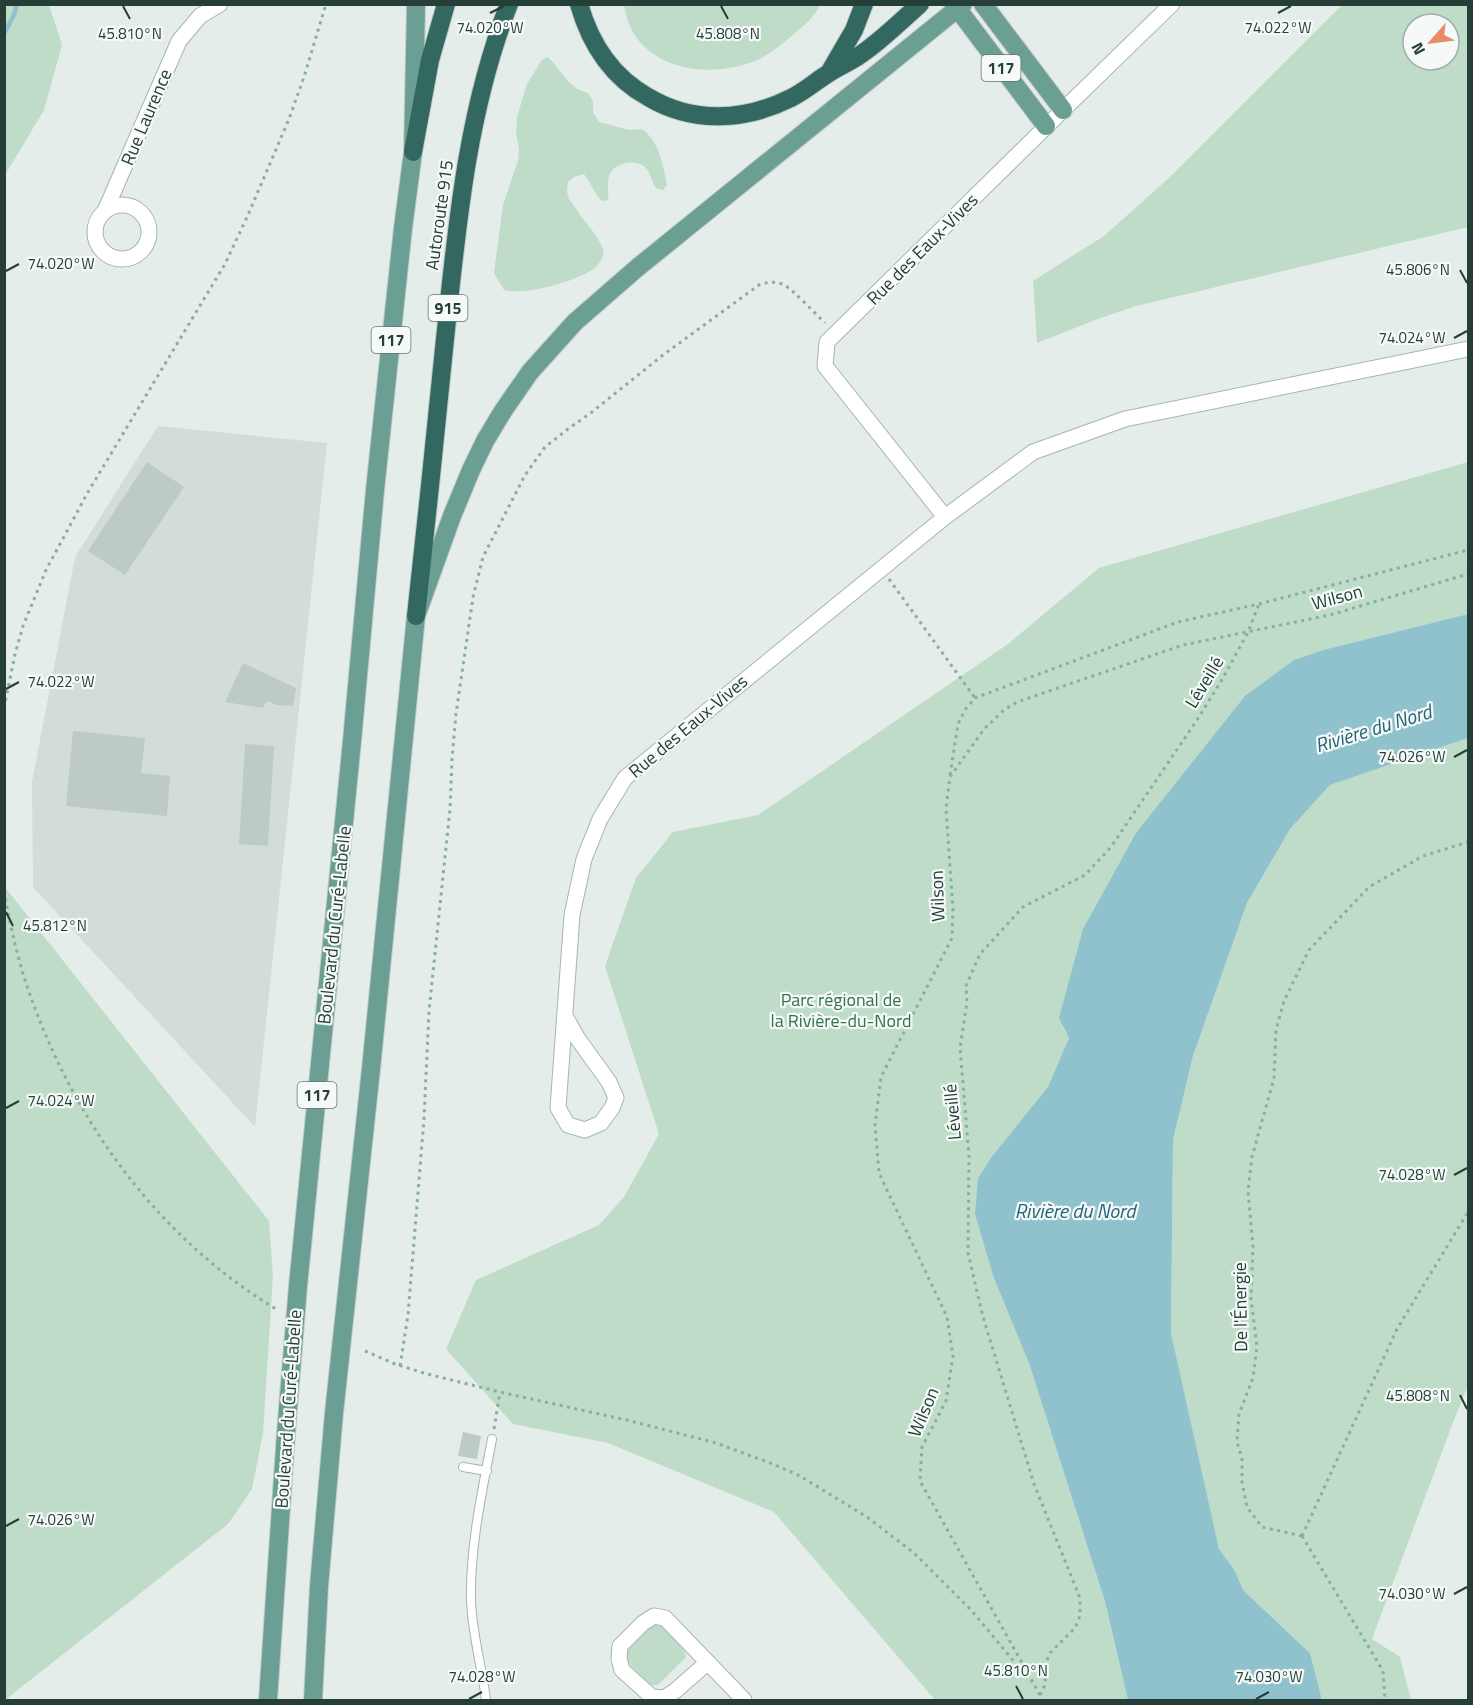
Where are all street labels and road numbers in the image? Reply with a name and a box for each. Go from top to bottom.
road number: 117 [982,55,1020,81]
street label: Rue Laurence [114,65,178,169]
street label: Autoroute 915 [418,158,460,272]
street label: Rue des Eaux-Vives [860,187,984,311]
road number: 915 [428,295,468,321]
road number: 117 [372,327,410,353]
street label: Wilson [1309,577,1365,617]
street label: Léveillé [1178,651,1230,713]
street label: Rue des Eaux-Vives [622,668,754,784]
street label: Boulevard du Curé-Labelle [310,825,358,1025]
street label: Wilson [923,870,951,922]
road number: 117 [298,1082,336,1108]
street label: Léveillé [936,1083,968,1141]
street label: De l'Énergie [1226,1262,1254,1352]
street label: Boulevard du Curé-Labelle [268,1309,308,1509]
street label: Wilson [900,1383,946,1441]

